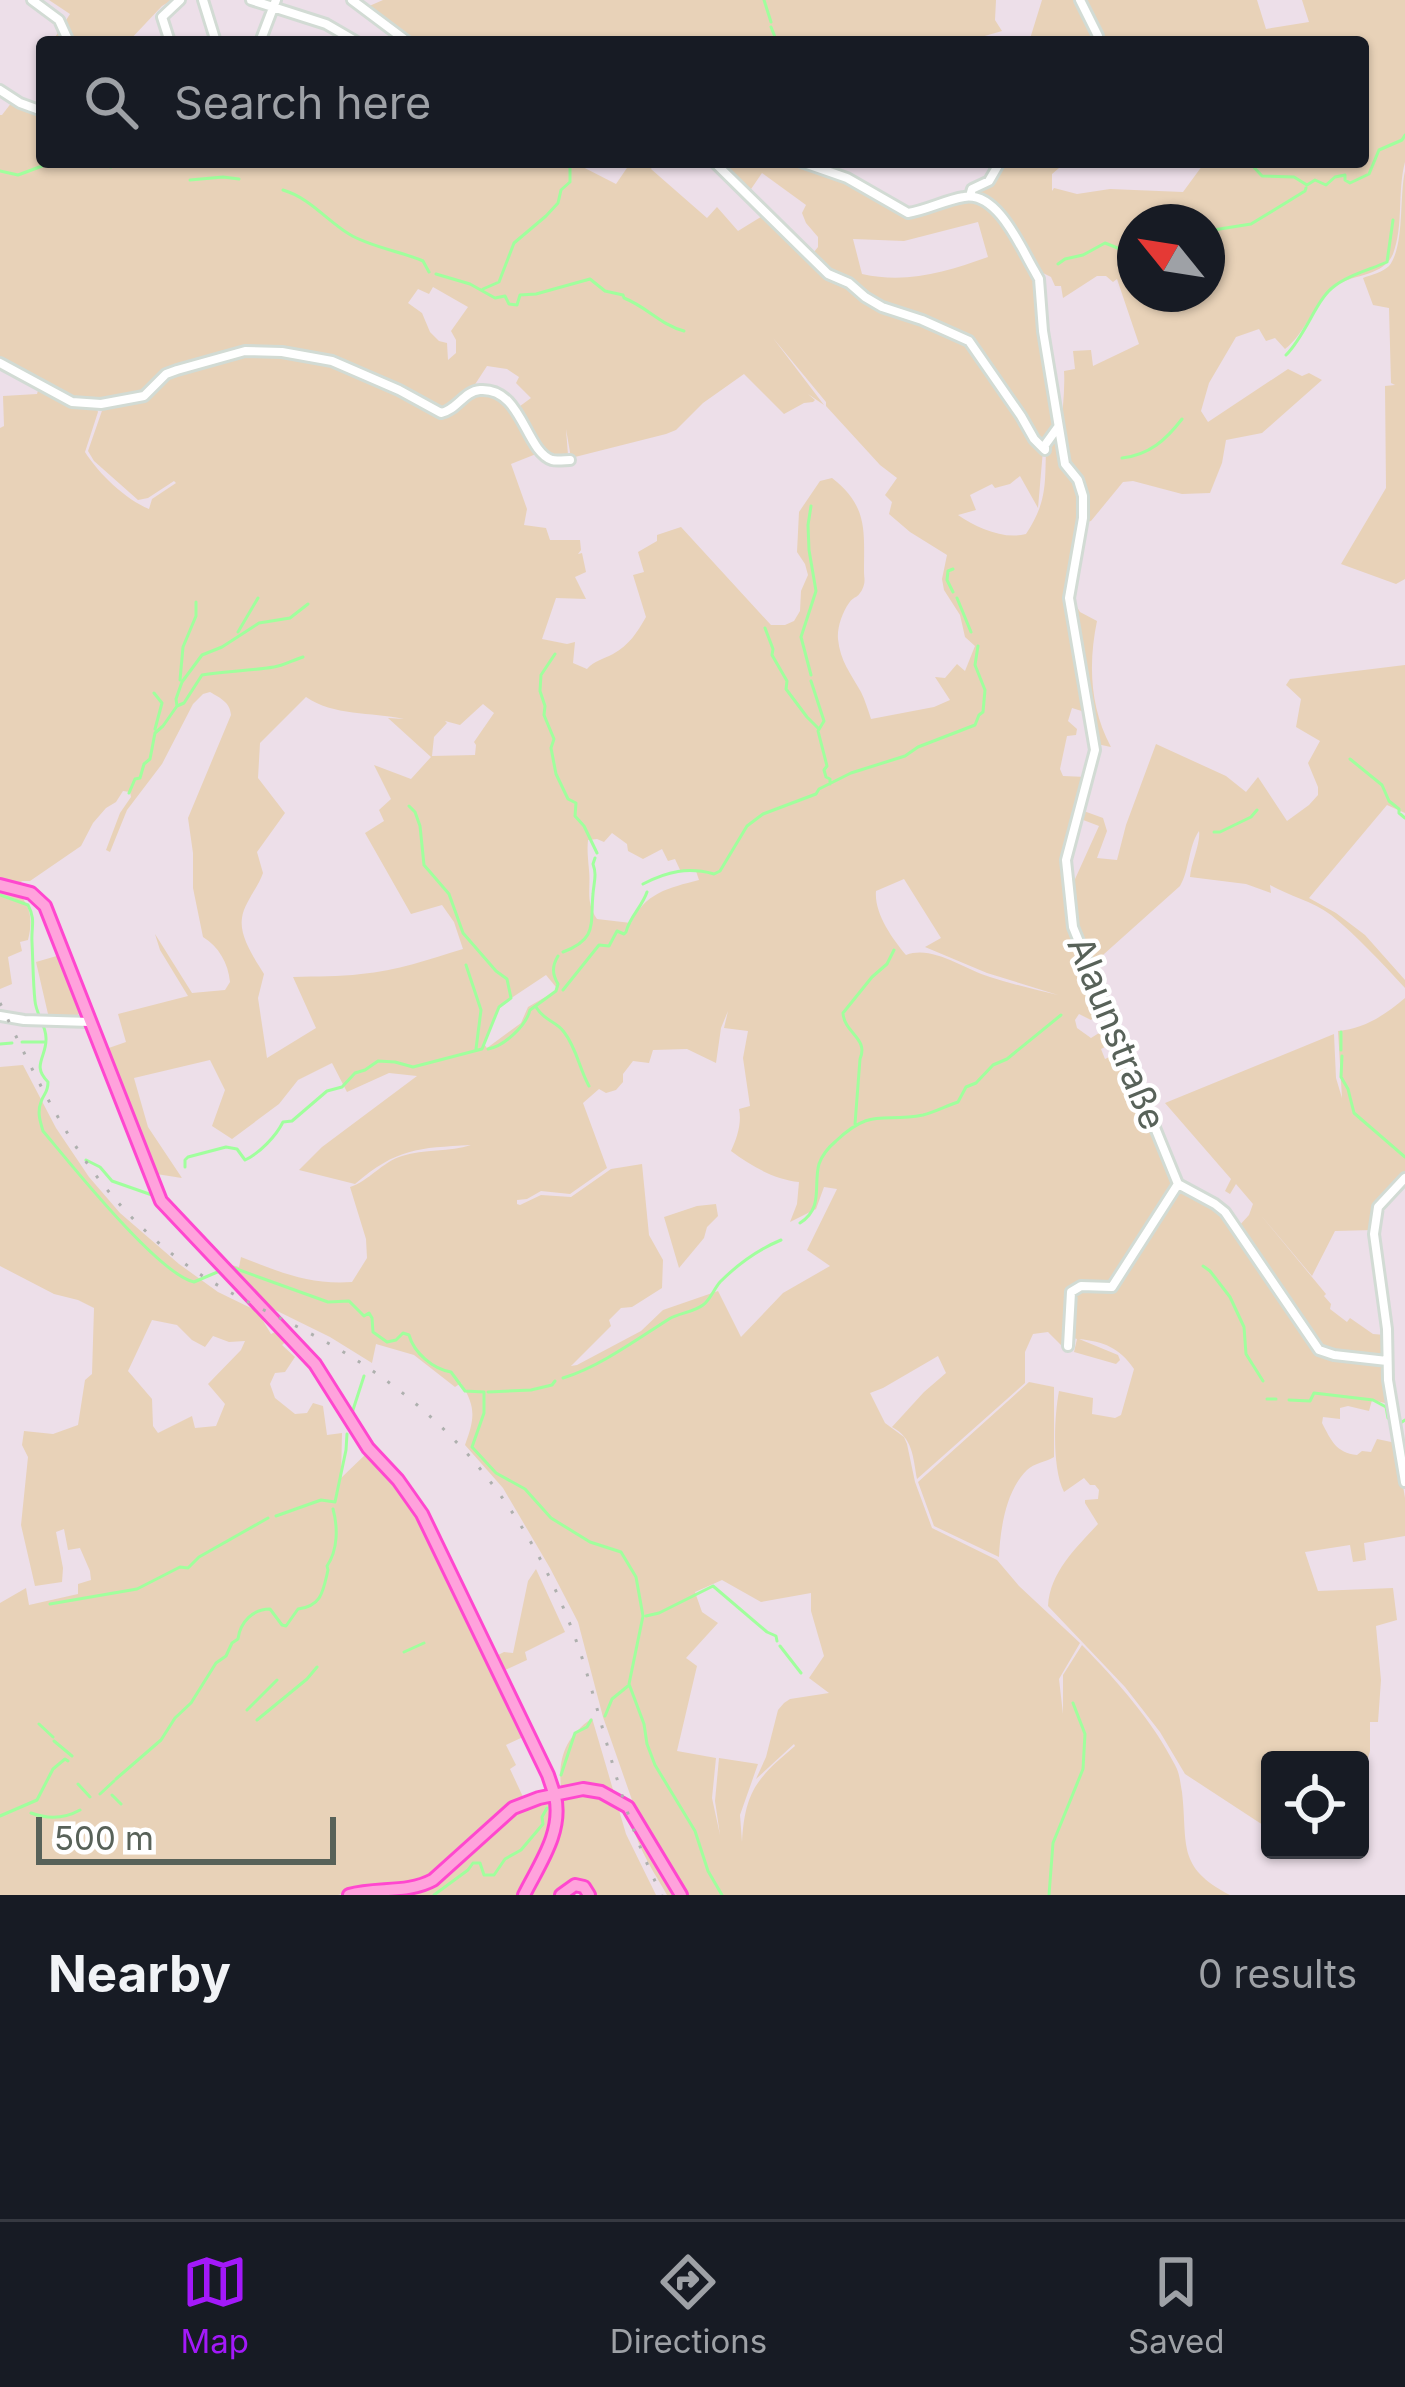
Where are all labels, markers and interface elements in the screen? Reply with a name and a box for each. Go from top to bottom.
search box [36,36,1369,168]
icon: search [78,69,144,135]
text: Search here [174,75,431,130]
north arrow [1117,204,1225,312]
street label: Alaunstraße [1058,930,1176,1136]
map controls [1261,1751,1369,1859]
button: locate [1261,1751,1369,1859]
scale bar [36,1811,336,1864]
text: 500 m [54,1818,154,1858]
text: Nearby [48,1943,231,2004]
text: 0 results [1198,1950,1357,1997]
tab: Map [180,2249,249,2361]
tab: Directions [610,2249,767,2361]
tab: Saved [1128,2249,1225,2361]

